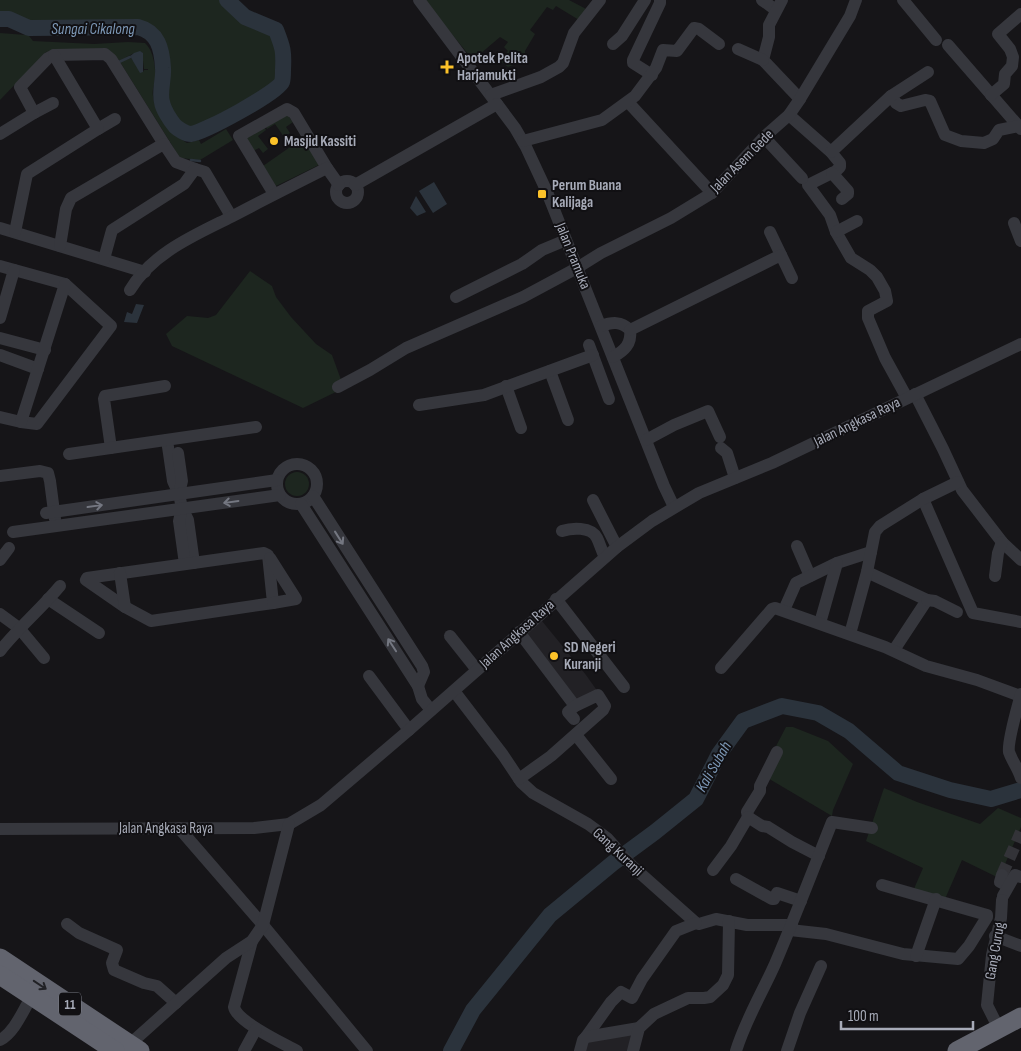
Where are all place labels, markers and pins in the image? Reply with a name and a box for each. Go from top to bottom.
place label: Apotek Pelita Harjamukti [456,49,528,85]
marker: Apotek Pelita Harjamukti [441,61,453,73]
place label: Masjid Kassiti [284,132,356,151]
marker: Masjid Kassiti [268,135,280,147]
place label: Perum Buana Kalijaga [552,176,621,212]
marker: Perum Buana Kalijaga [536,188,548,200]
place label: SD Negeri Kuranji [564,638,616,674]
marker: SD Negeri Kuranji [548,650,560,662]

